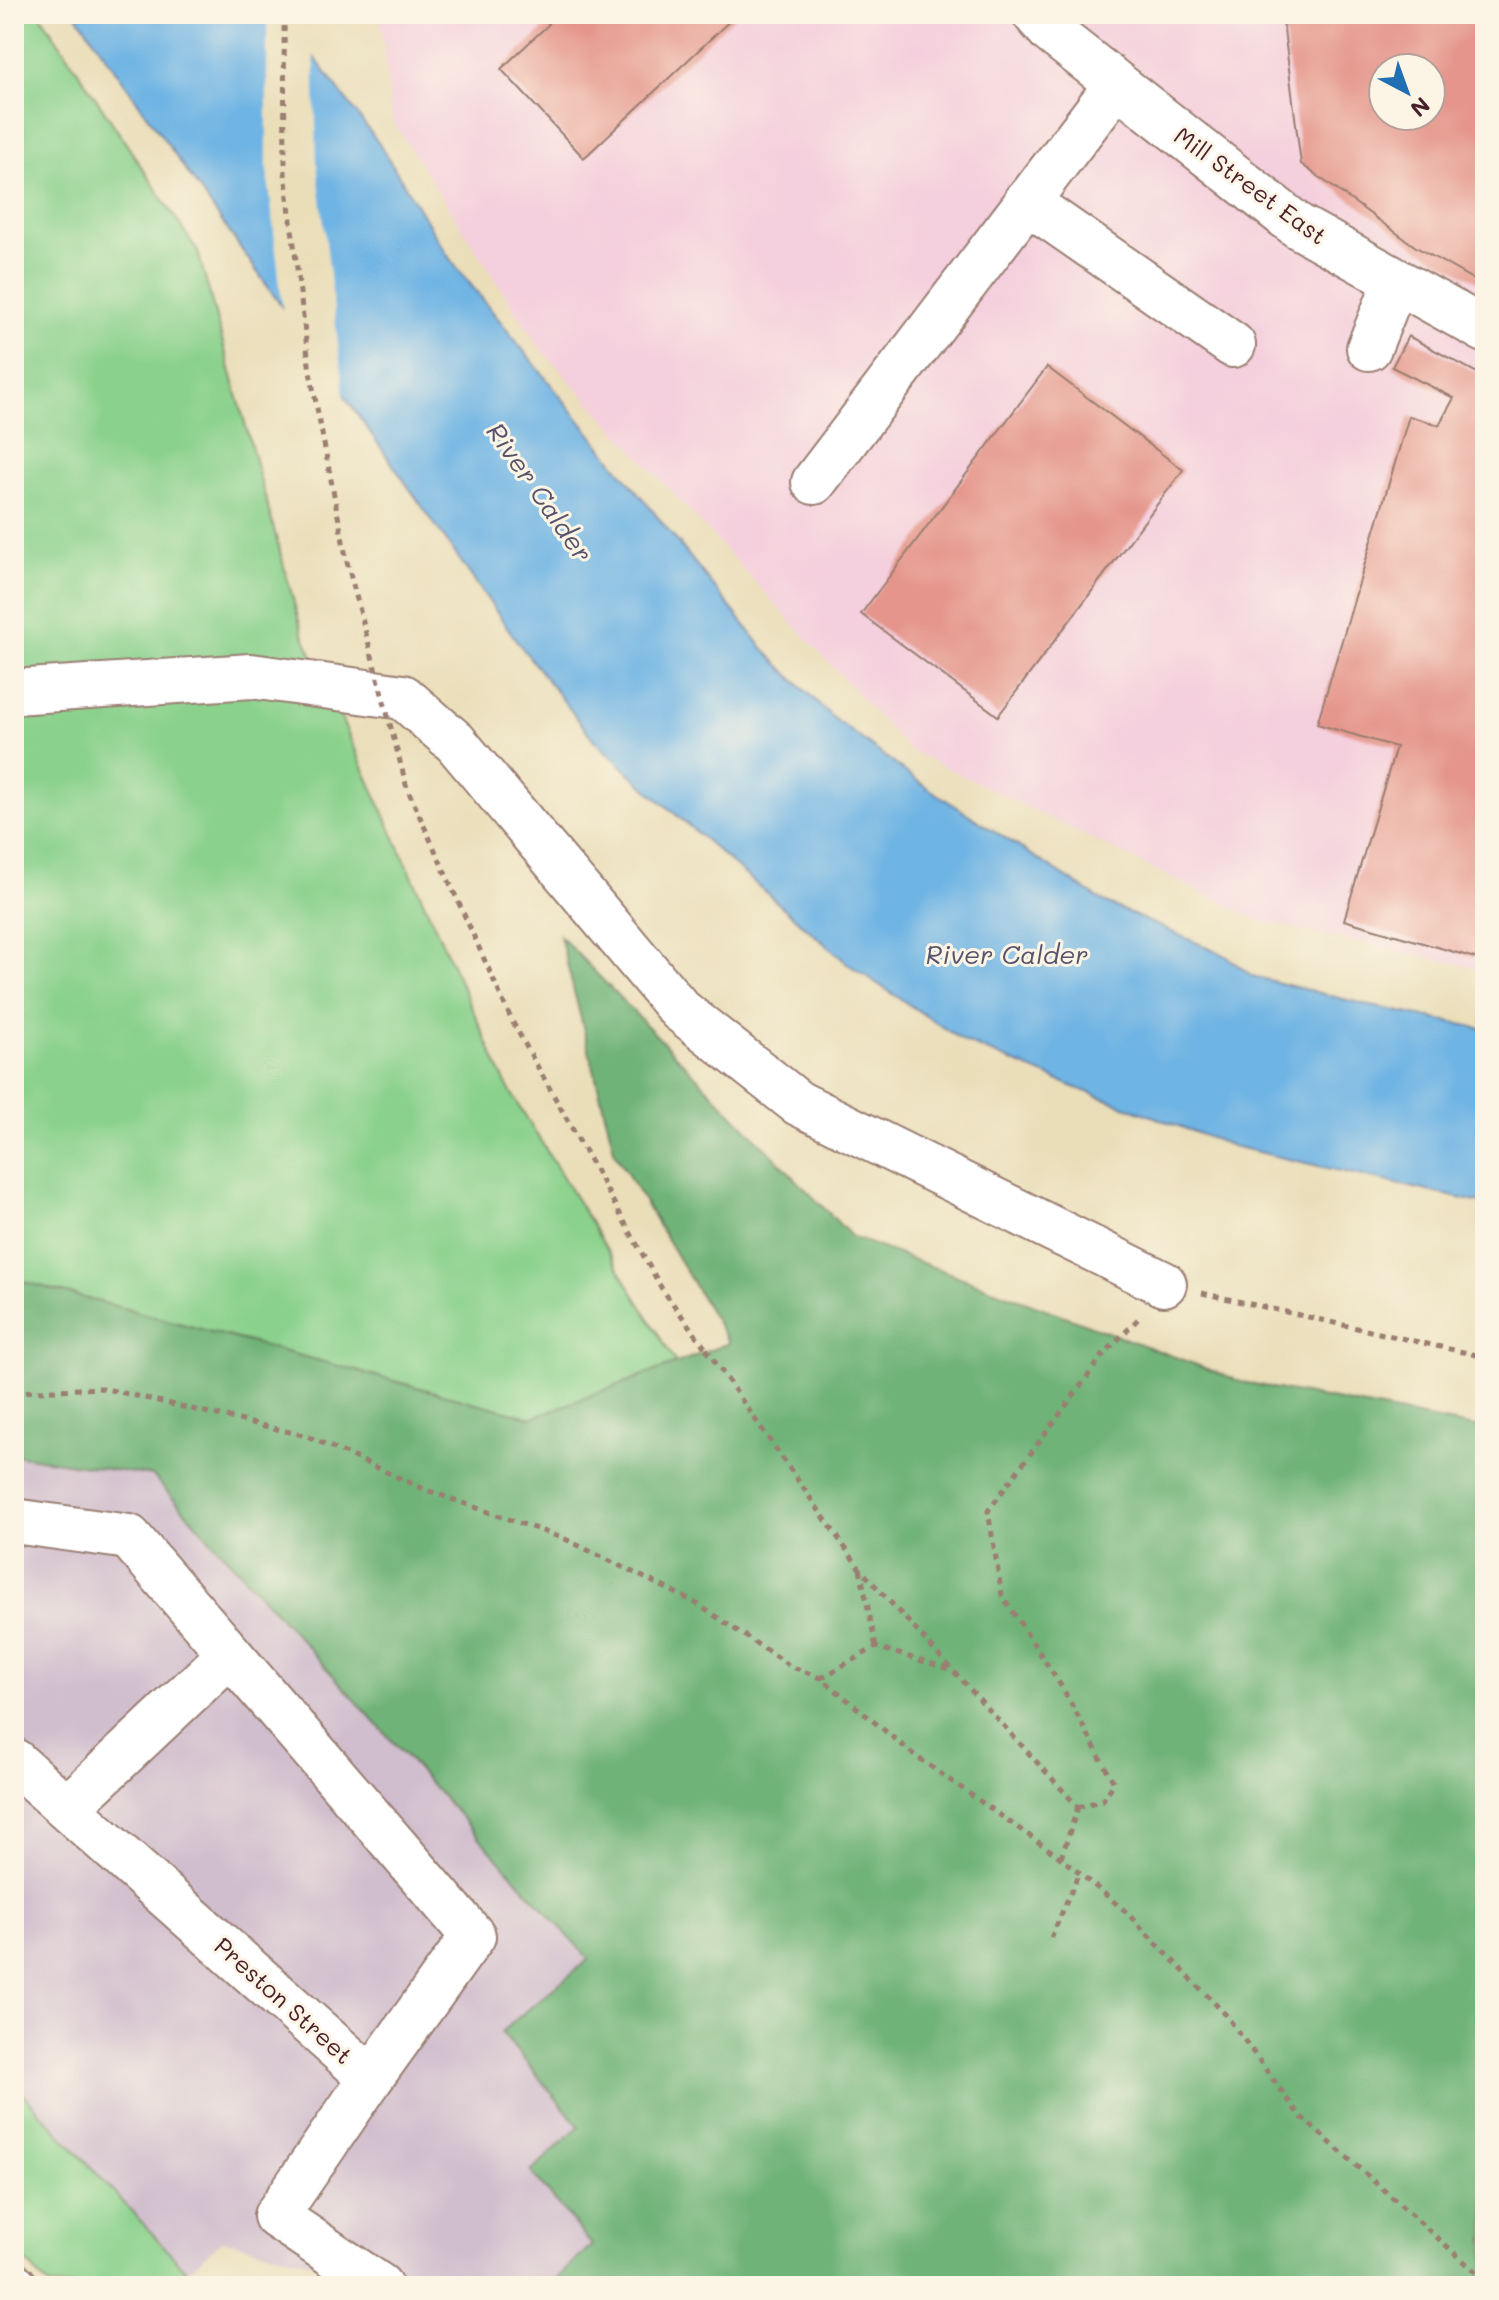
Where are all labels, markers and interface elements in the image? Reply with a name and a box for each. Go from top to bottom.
north arrow [1367,52,1447,132]
text: N [1405,91,1436,124]
street label: Mill Street East [1169,119,1333,251]
water label: River Calder [479,416,601,568]
water label: River Calder [926,937,1088,971]
street label: Preston Street [208,1930,360,2070]

